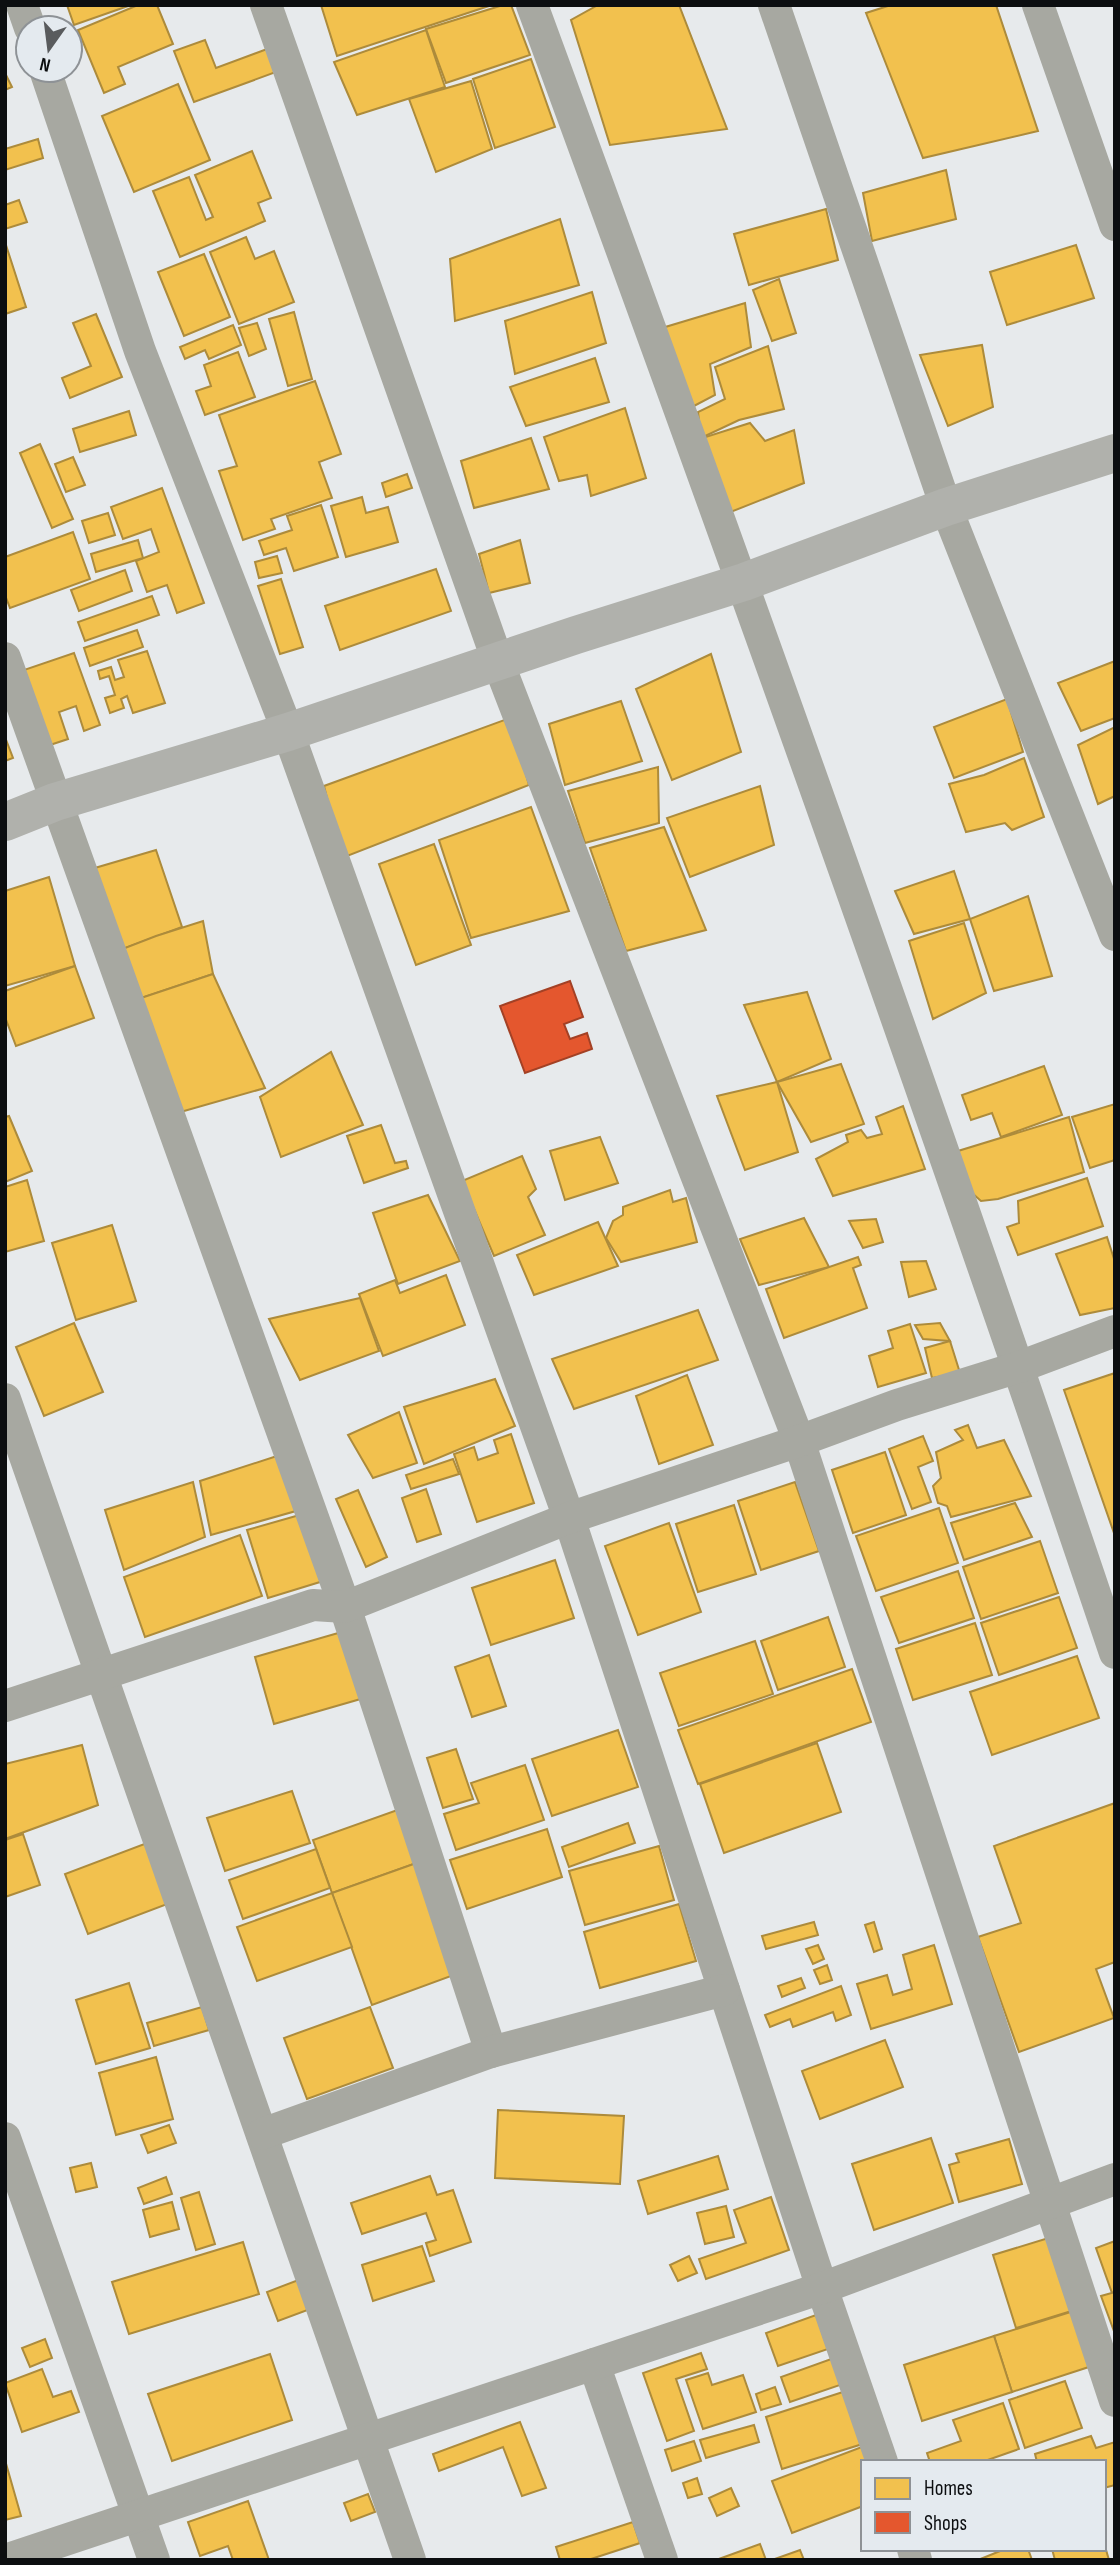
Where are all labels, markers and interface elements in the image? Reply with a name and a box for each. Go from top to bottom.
north arrow [14,14,84,84]
text: N [38,52,53,76]
legend [861,2460,1106,2551]
text: Homes [924,2476,973,2501]
text: Shops [924,2511,967,2536]

